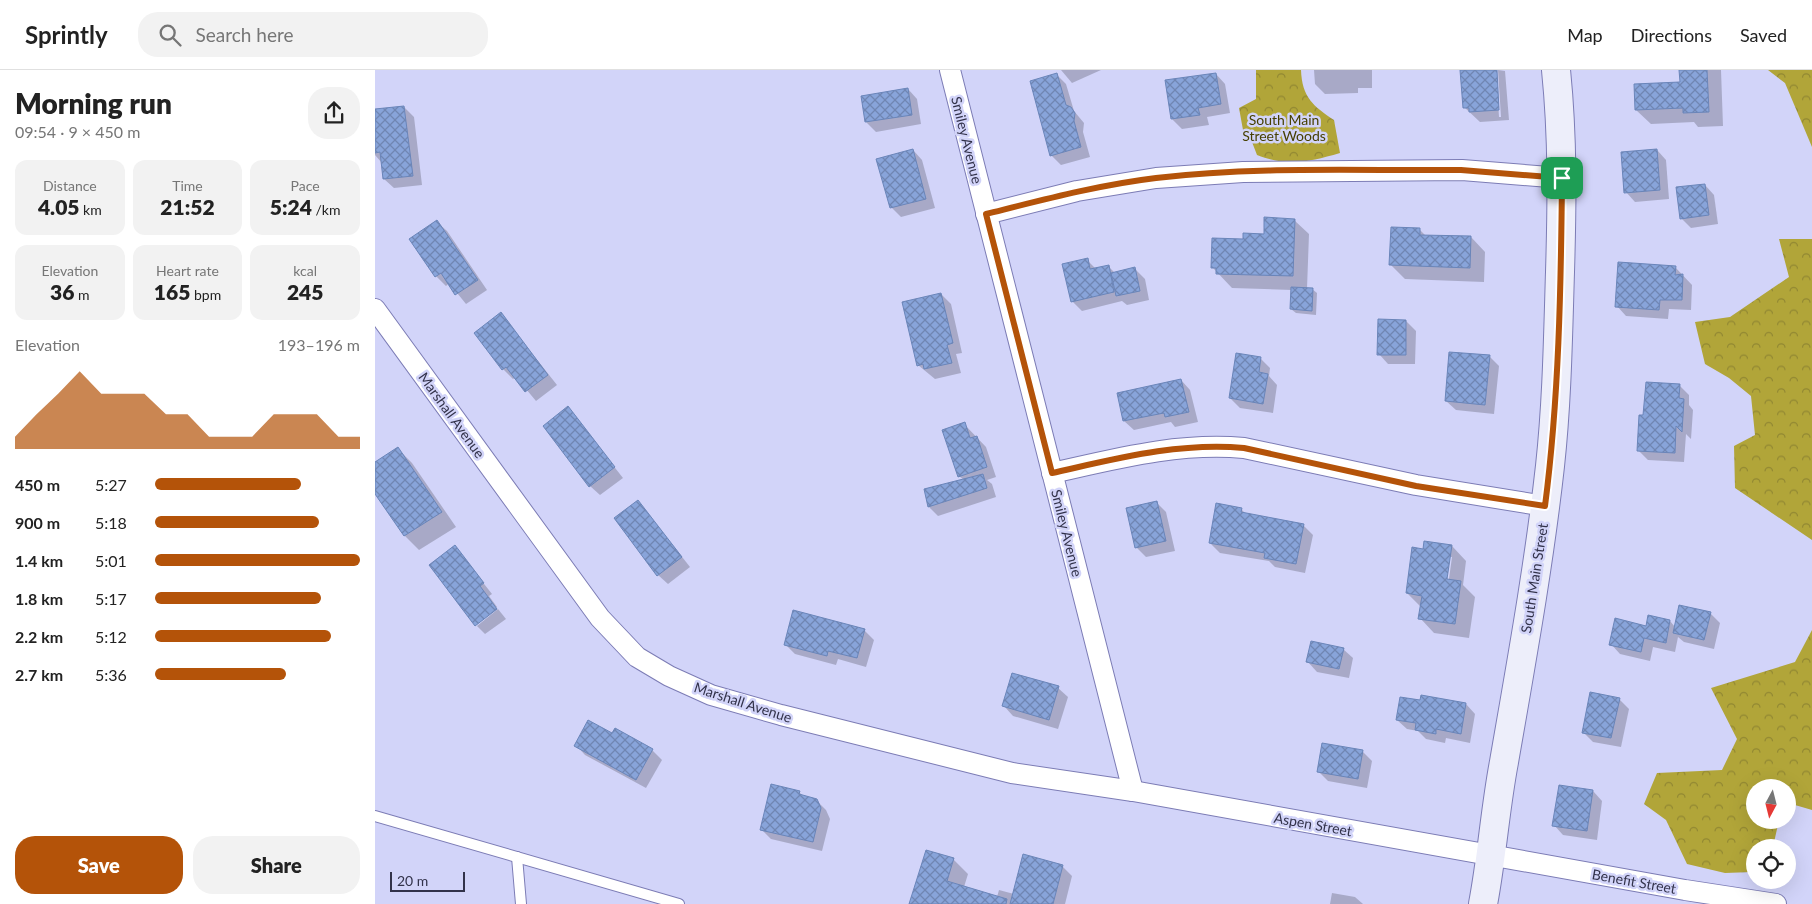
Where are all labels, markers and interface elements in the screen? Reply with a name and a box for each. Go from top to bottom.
search box [138,12,488,57]
text: Sprintly [25,20,108,49]
icon: search [156,21,184,49]
text: Search here [196,23,294,46]
text: Map [1567,24,1603,46]
text: Directions [1631,24,1712,46]
text: Saved [1740,24,1787,46]
text: Morning run [15,86,172,120]
button: share [308,87,360,139]
street label: Smiley Avenue [948,95,986,185]
park label: South Main Street Woods [1242,111,1326,144]
text: 09:54 · 9 × 450 m [15,122,140,141]
pin [1541,157,1583,199]
icon: arrive [1548,164,1576,192]
text: Distance [43,177,97,194]
text: Time [172,177,203,194]
text: Pace [291,177,320,194]
text: 4.05 [38,194,80,219]
text: 21:52 [160,194,215,219]
text: 5:24 [270,194,312,219]
text: km [80,201,102,218]
text: /km [312,201,340,218]
text: Elevation [41,262,98,279]
text: Heart rate [156,262,219,279]
text: kcal [293,262,317,279]
text: 36 [50,279,74,304]
text: 165 [154,279,190,304]
text: 245 [287,279,323,304]
text: m [74,286,90,303]
text: bpm [190,286,221,303]
text: Elevation [15,335,80,354]
text: 193–196 m [278,335,360,354]
street label: Marshall Avenue [415,369,489,461]
text: 450 m [15,475,60,494]
text: 5:27 [95,475,127,494]
street label: Smiley Avenue [1048,488,1086,578]
text: 900 m [15,513,60,532]
text: 5:18 [95,513,127,532]
street label: South Main Street [1517,522,1551,634]
text: 1.4 km [15,551,63,570]
text: 5:01 [95,551,127,570]
text: 1.8 km [15,589,63,608]
text: 5:17 [95,589,127,608]
text: 2.2 km [15,627,63,646]
text: 5:12 [95,627,127,646]
text: 2.7 km [15,665,63,684]
text: 5:36 [95,665,127,684]
street label: Marshall Avenue [692,678,794,726]
north arrow [1746,779,1796,829]
map controls [1746,779,1796,889]
street label: Aspen Street [1273,809,1353,839]
button: Save [15,836,183,894]
button: Share [193,836,360,894]
button: locate [1746,839,1796,889]
street label: Benefit Street [1591,865,1677,897]
scale bar [390,869,465,892]
text: 20 m [397,872,428,889]

